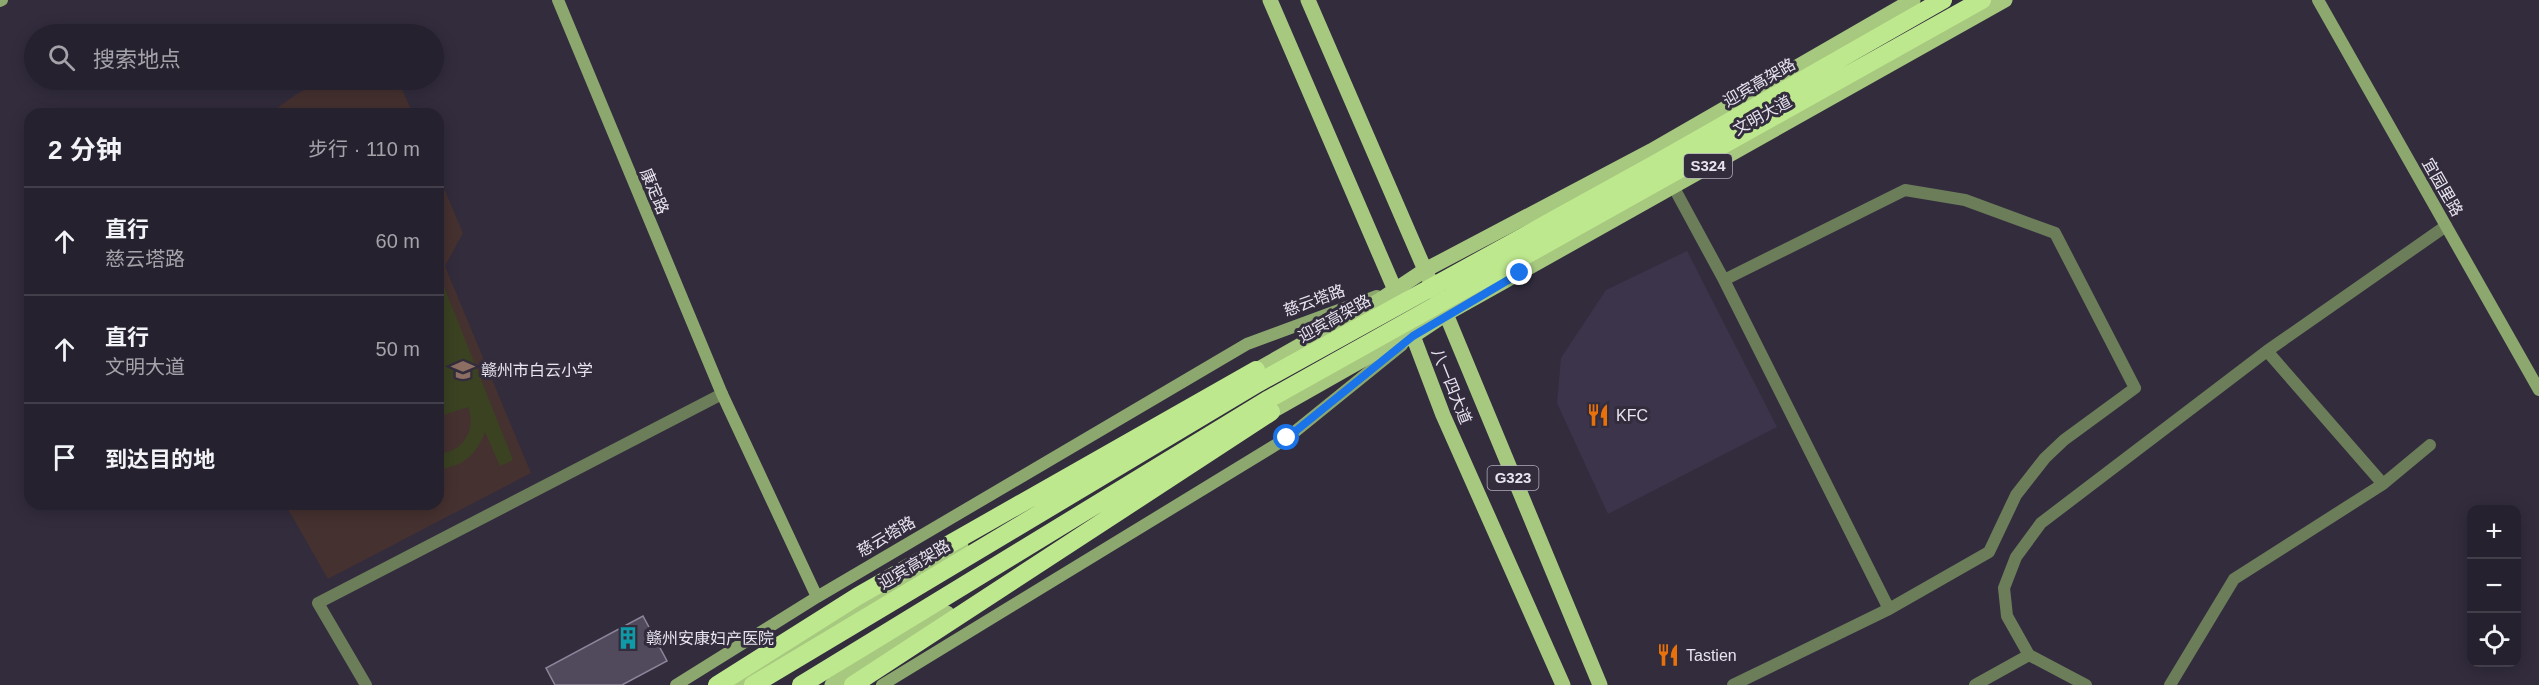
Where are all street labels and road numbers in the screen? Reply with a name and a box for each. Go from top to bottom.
street label: 迎宾高架路 [1720,55,1798,110]
street label: 文明大道 [1730,92,1794,138]
road number: S324 [1684,154,1732,178]
street label: 宜园里路 [2419,155,2466,219]
street label: 康定路 [637,166,672,217]
street label: 慈云塔路 [1281,282,1347,319]
street label: 迎宾高架路 [1295,292,1373,345]
street label: 八一四大道 [1429,346,1474,426]
road number: G323 [1488,466,1538,490]
street label: 慈云塔路 [854,513,918,560]
street label: 迎宾高架路 [876,537,953,592]

